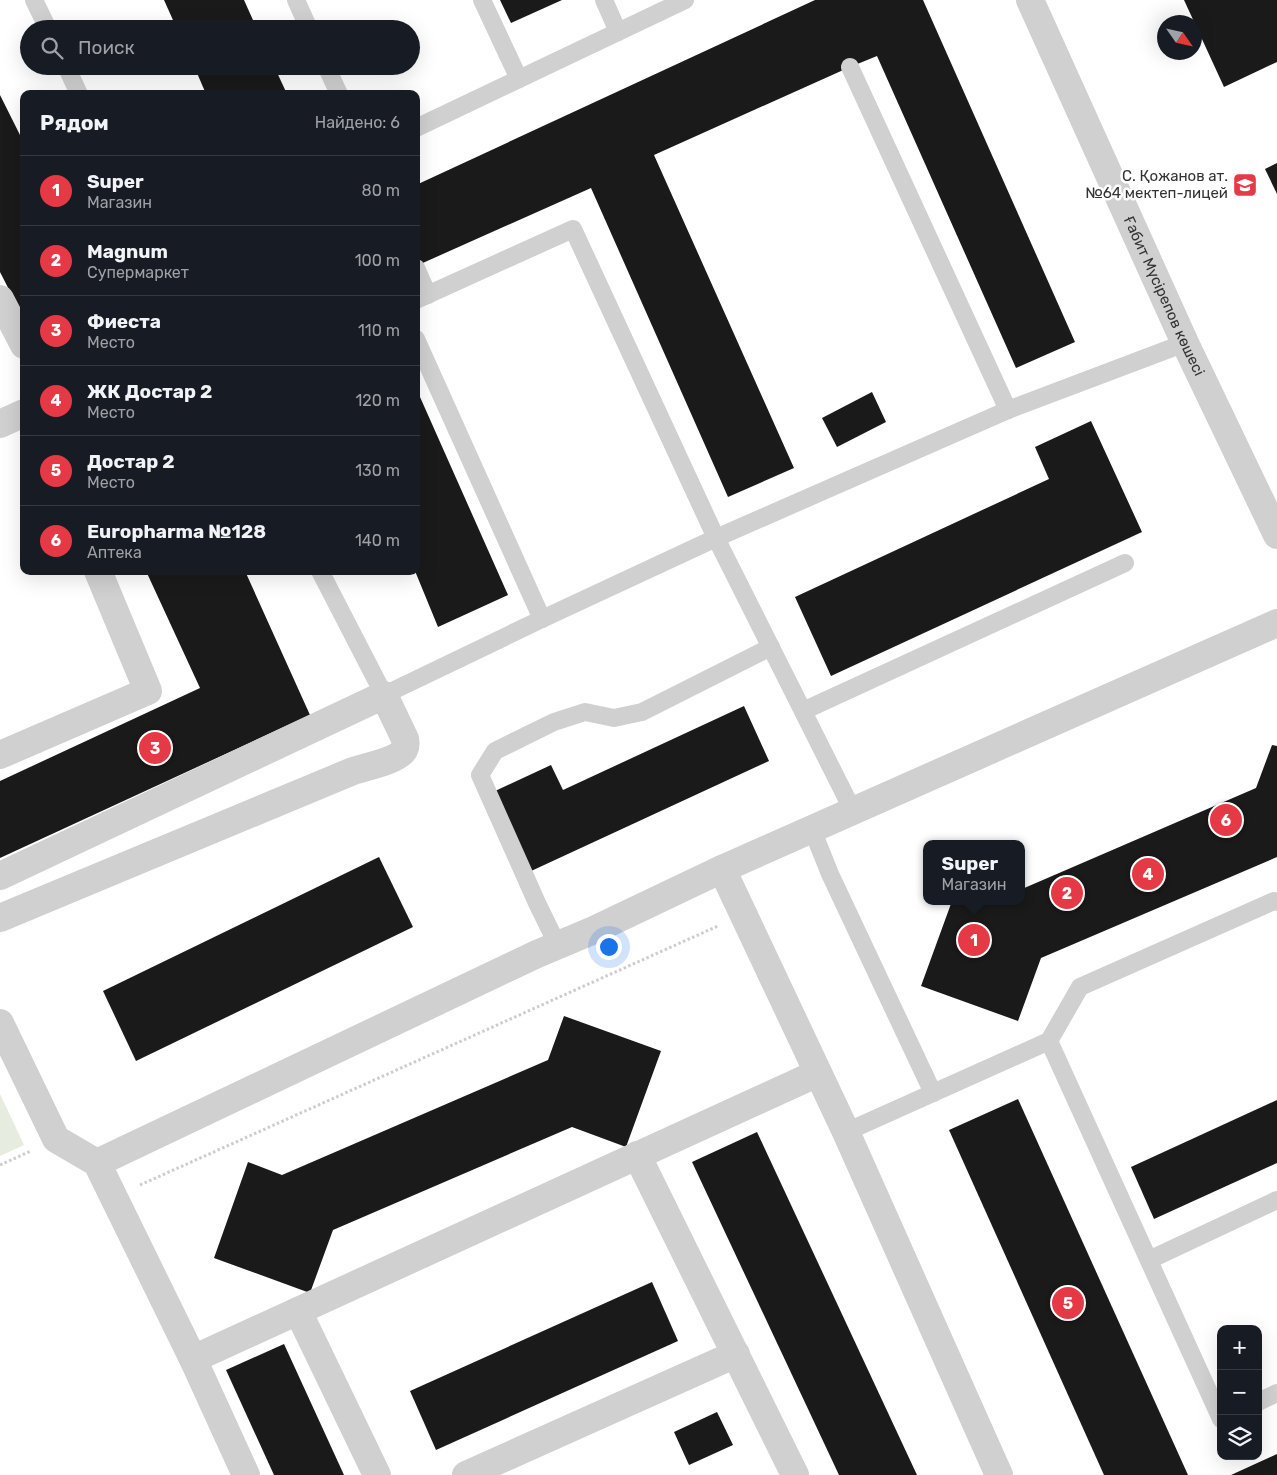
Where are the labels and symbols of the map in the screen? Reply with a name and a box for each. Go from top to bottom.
north arrow [1157,15,1202,60]
place label: С. Қожанов ат. №64 мектеп-лицей [1085,167,1228,202]
school or university icon: С. Қожанов ат. №64 мектеп-лицей [1232,172,1258,198]
street label: Ғабит Мүсірепов көшесі [1120,214,1208,379]
pin: 3 [139,729,171,767]
pin: 6 [1210,801,1242,839]
pin: 4 [1132,855,1164,893]
pin: 2 [1051,874,1083,912]
pin: 1 [958,921,990,959]
your location [596,934,622,960]
pin: 5 [1052,1284,1084,1322]

